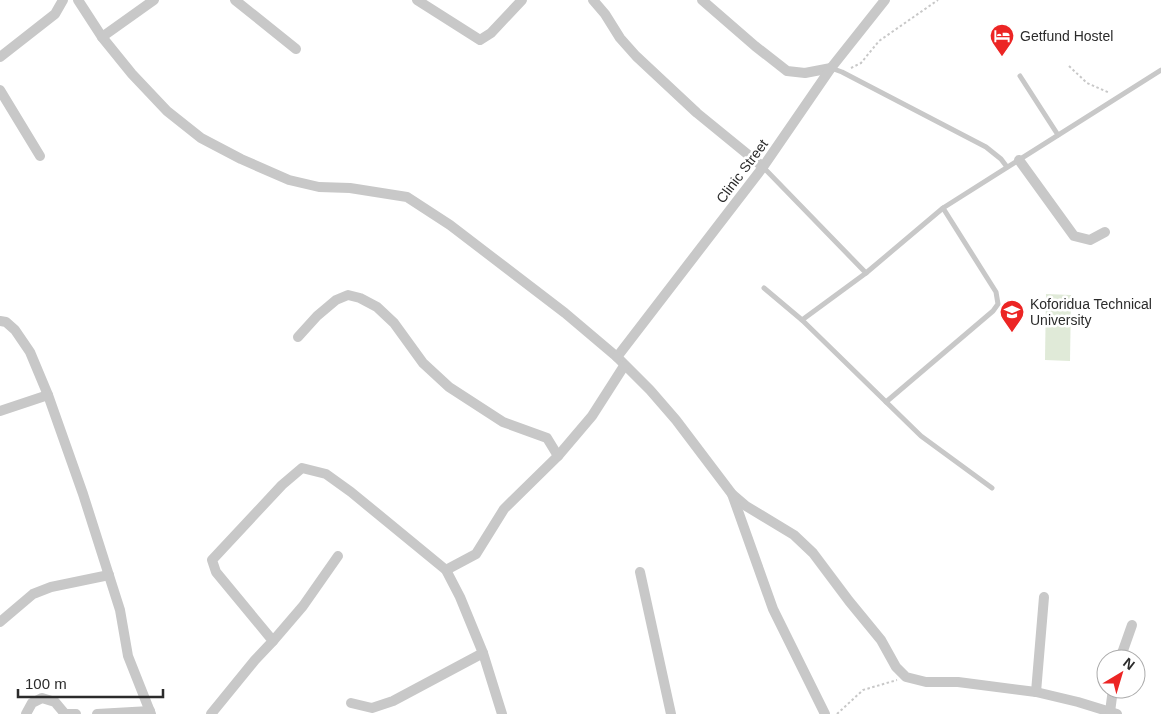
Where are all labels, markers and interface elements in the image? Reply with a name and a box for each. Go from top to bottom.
hotel icon: Getfund Hostel [989,23,1015,57]
place label: Getfund Hostel [1020,28,1113,44]
street label: Clinic Street [713,136,771,206]
place label: Koforidua Technical University [1030,296,1152,328]
school or university icon: Koforidua Technical University [999,299,1025,333]
north arrow [1096,649,1146,699]
text: N [1120,654,1138,673]
scale bar [18,666,162,698]
text: 100 m [25,675,67,692]

